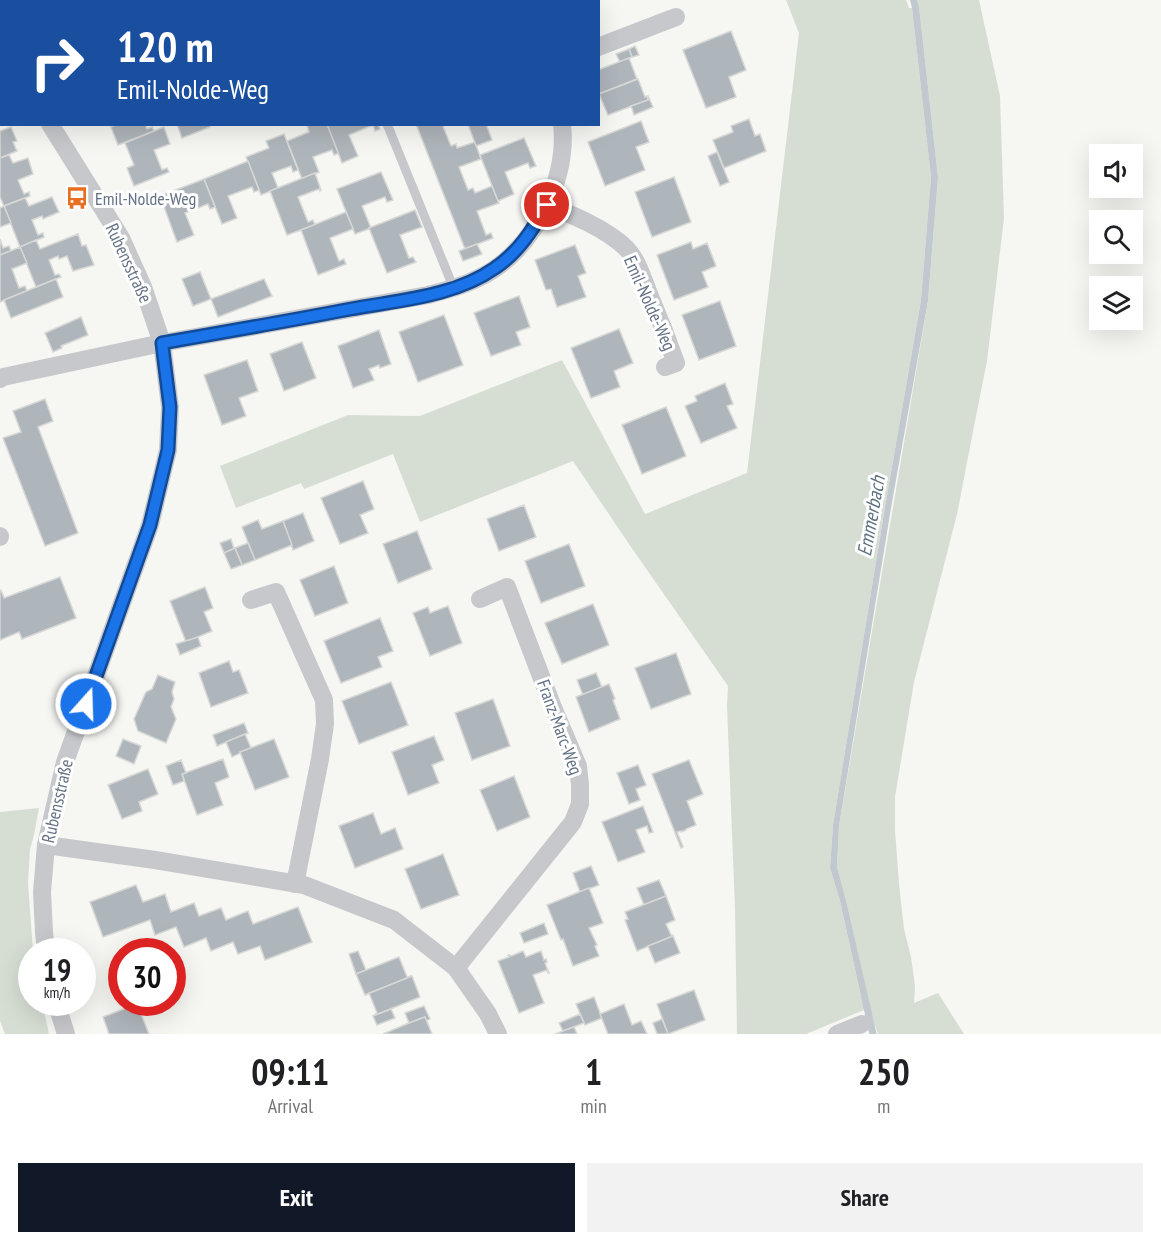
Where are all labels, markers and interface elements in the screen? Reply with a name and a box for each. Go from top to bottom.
text: 120 m [117,19,214,74]
icon: right [18,24,96,102]
text: Emil-Nolde-Weg [117,72,269,106]
map controls [1089,144,1143,330]
button: sound [1089,144,1143,198]
pin [521,179,572,230]
bus stop icon: Emil-Nolde-Weg [64,185,90,211]
place label: Emil-Nolde-Weg [95,187,196,210]
icon: arrive [530,188,563,221]
button: search [1089,210,1143,264]
street label: Rubensstraße [101,220,157,306]
street label: Emil-Nolde-Weg [619,252,681,354]
button: layers [1089,276,1143,330]
water label: Emmerbach [851,473,891,558]
position arrow [54,672,118,736]
street label: Franz-Marc-Weg [532,676,588,778]
street label: Rubensstraße [36,757,78,845]
speed limit sign: 30 [108,938,186,1016]
text: 19 [43,950,71,989]
text: km/h [44,983,70,1002]
text: 09:11 [251,1048,329,1095]
text: 1 [585,1048,602,1095]
text: 250 [858,1048,910,1095]
text: Arrival [268,1093,313,1119]
text: min [581,1093,607,1119]
text: m [877,1093,890,1119]
button: Exit [18,1163,575,1232]
button: Share [587,1163,1143,1232]

